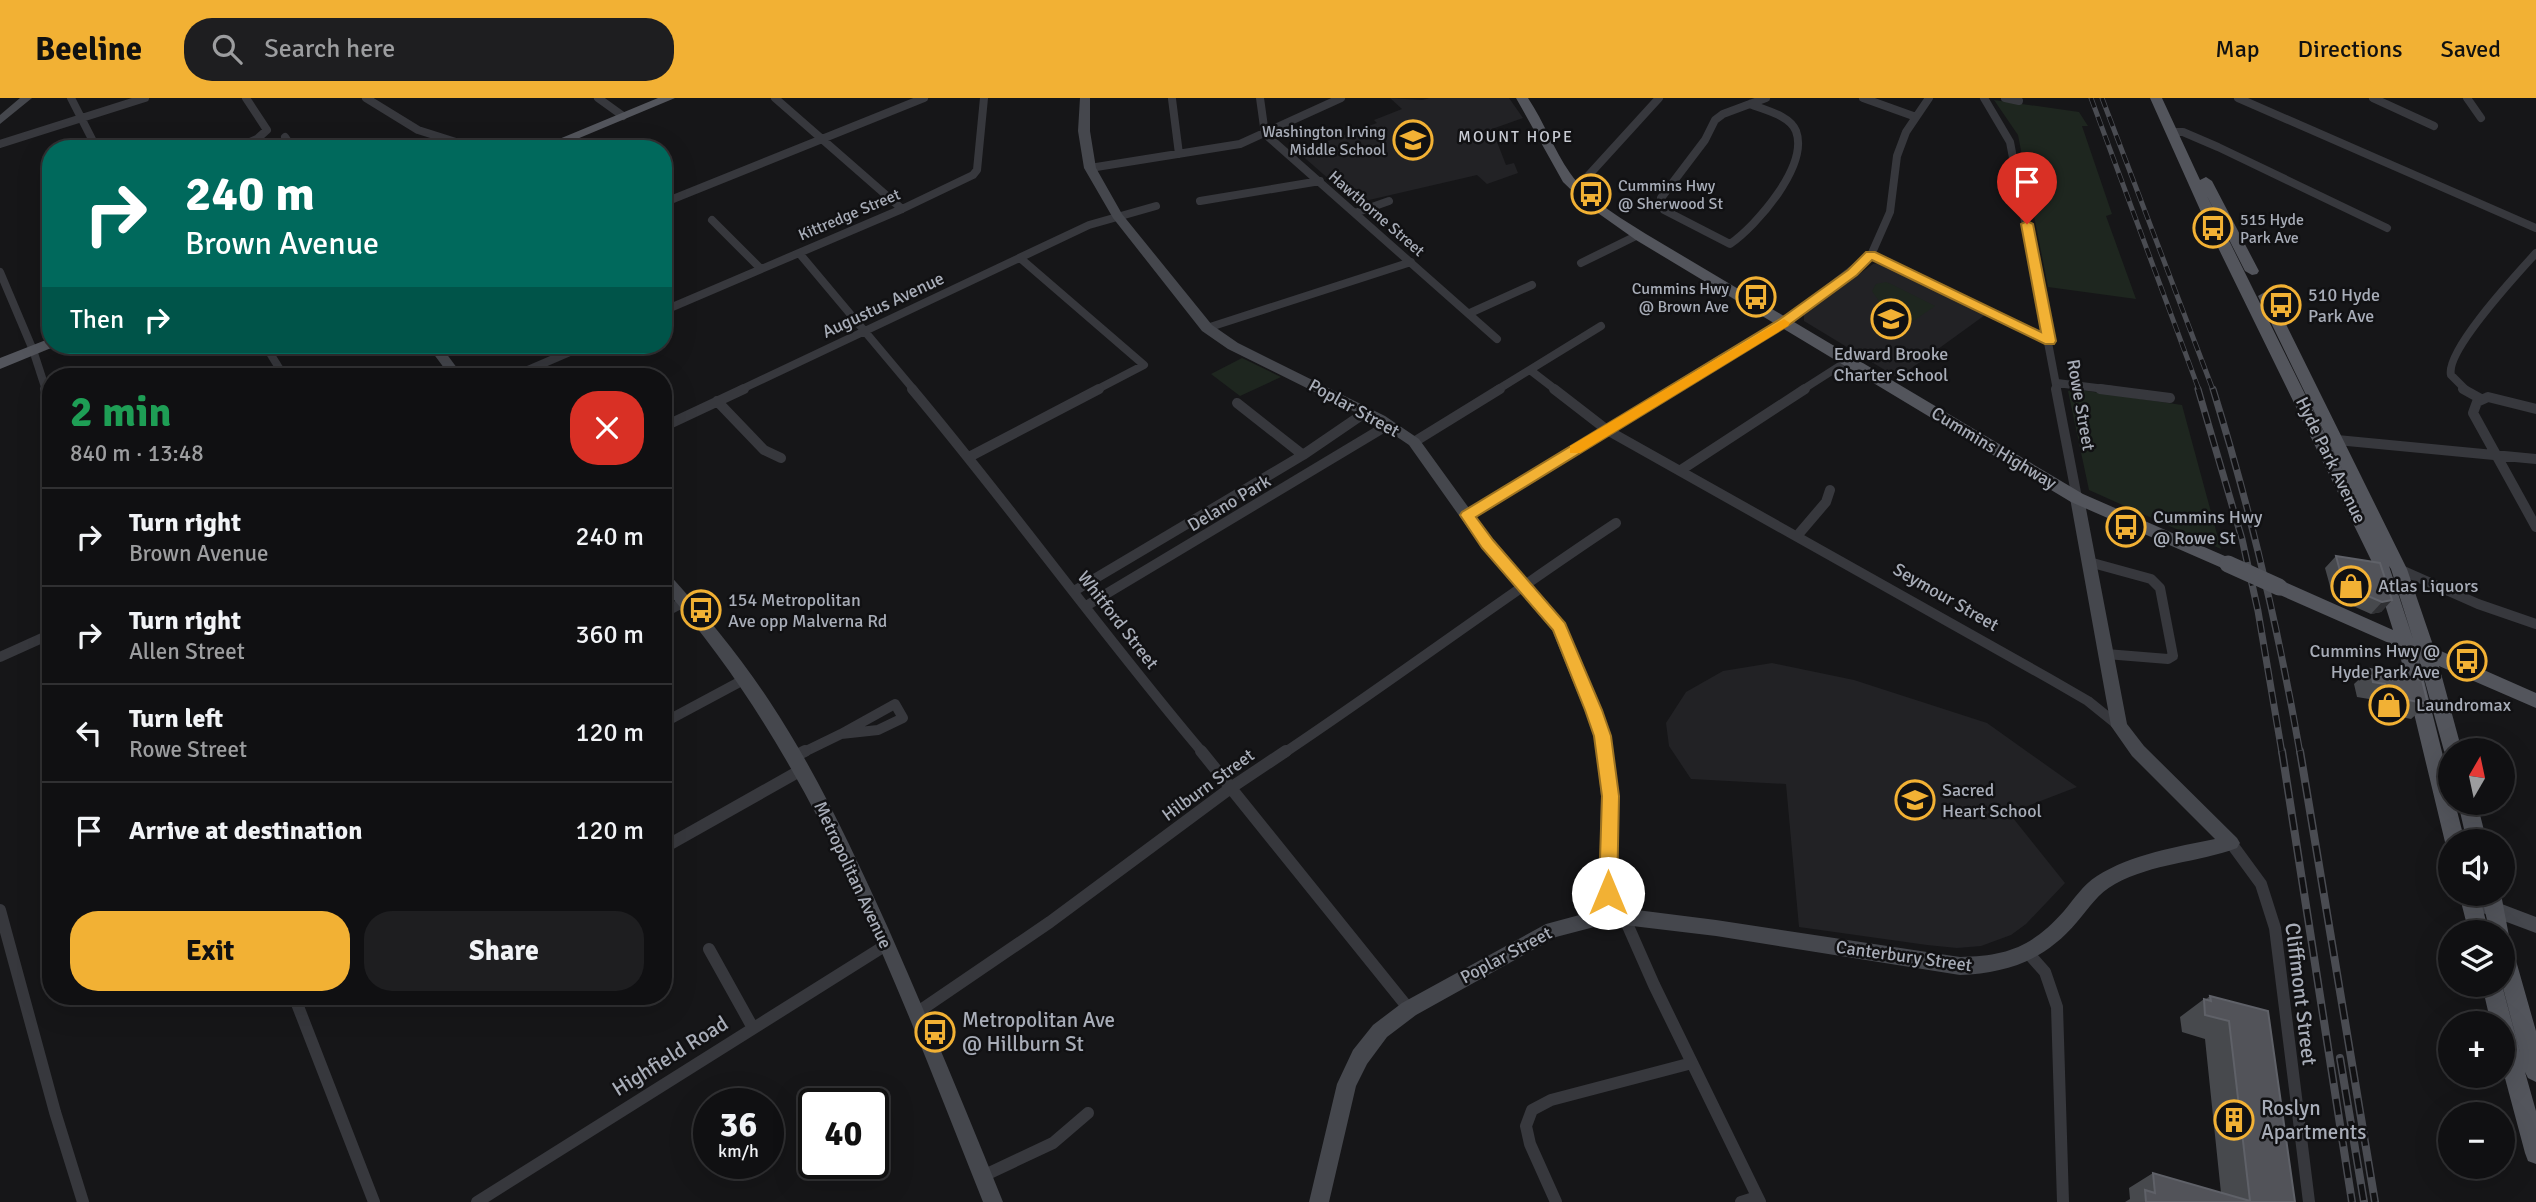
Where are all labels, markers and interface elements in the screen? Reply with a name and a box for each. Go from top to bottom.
search box [184,18,674,81]
text: Beeline [35,29,142,70]
icon: search [208,30,246,68]
text: Search here [264,33,395,65]
text: Map [2215,34,2260,64]
text: Directions [2298,34,2403,64]
text: Saved [2441,34,2501,64]
school or university icon: Washington Irving Middle School [1392,119,1434,161]
place label: Washington Irving Middle School [1262,122,1386,160]
district label: MOUNT HOPE [1458,127,1574,147]
pin [1997,152,2057,224]
icon: arrive [2008,163,2046,201]
text: 240 m [185,164,315,224]
street label: Hawthorne Street [1324,167,1429,261]
icon: right [70,168,161,259]
bus stop icon: Cummins Hwy @ Sherwood St [1570,173,1612,215]
place label: Cummins Hwy @ Sherwood St [1618,176,1723,214]
street label: Kittredge Street [795,184,904,245]
bus stop icon: 515 Hyde Park Ave [2192,207,2234,249]
place label: 515 Hyde Park Ave [2240,210,2304,248]
text: Brown Avenue [185,224,379,263]
street label: Augustus Avenue [818,267,948,343]
bus stop icon: Cummins Hwy @ Brown Ave [1735,276,1777,318]
place label: Cummins Hwy @ Brown Ave [1632,279,1730,317]
bus stop icon: 510 Hyde Park Ave [2260,284,2302,326]
place label: 510 Hyde Park Ave [2308,284,2380,327]
school or university icon: Edward Brooke Charter School [1870,298,1912,340]
icon: right [138,301,176,339]
text: Then [70,304,124,336]
place label: Edward Brooke Charter School [1834,343,1948,386]
street label: Rowe Street [2062,358,2100,452]
street label: Poplar Street [1305,374,1403,442]
text: 2 min [70,387,171,438]
button: close [570,391,644,465]
street label: Hyde Park Avenue [2291,393,2371,527]
street label: Cummins Highway [1927,402,2061,494]
text: 840 m · 13:48 [70,439,204,468]
street label: Delano Park [1184,470,1274,536]
bus stop icon: Cummins Hwy @ Rowe St [2105,506,2147,548]
place label: Cummins Hwy @ Rowe St [2153,506,2263,549]
text: Turn right [129,507,241,539]
icon: right [70,518,108,556]
text: 240 m [575,521,644,553]
text: Brown Avenue [129,539,269,568]
street label: Seymour Street [1889,558,2003,636]
shop icon: Atlas Liquors [2330,565,2372,607]
street label: Whitford Street [1073,566,1163,674]
place label: Atlas Liquors [2378,575,2479,597]
bus stop icon: 154 Metropolitan Ave opp Malverna Rd [680,589,722,631]
place label: 154 Metropolitan Ave opp Malverna Rd [728,589,887,632]
text: Turn right [129,605,241,637]
icon: right [70,616,108,654]
text: 360 m [575,619,644,651]
text: Allen Street [129,637,245,666]
place label: Cummins Hwy @ Hyde Park Ave [2310,640,2440,683]
bus stop icon: Cummins Hwy @ Hyde Park Ave [2446,640,2488,682]
shop icon: Laundromax [2368,684,2410,726]
place label: Laundromax [2416,694,2512,716]
text: Turn left [129,703,223,735]
icon: left [70,714,108,752]
text: 120 m [575,717,644,749]
text: Rowe Street [129,735,247,764]
north arrow [2438,738,2515,816]
map controls [2438,738,2515,1179]
street label: Hilburn Street [1157,744,1259,826]
school or university icon: Sacred Heart School [1894,779,1936,821]
place label: Sacred Heart School [1942,779,2042,822]
street label: Metropolitan Avenue [809,798,897,952]
icon: arrive [70,812,108,850]
text: Arrive at destination [129,815,362,847]
text: 120 m [575,815,644,847]
button: sound [2438,829,2515,906]
position arrow [1571,856,1645,930]
button: Exit [70,911,350,991]
button: Share [364,911,644,991]
button: layers [2438,920,2515,997]
street label: Cliffmont Street [2279,921,2323,1067]
street label: Poplar Street [1456,922,1556,988]
street label: Canterbury Street [1835,936,1973,976]
place label: Metropolitan Ave @ Hillburn St [962,1007,1115,1057]
street label: Highfield Road [607,1010,733,1102]
bus stop icon: Metropolitan Ave @ Hillburn St [914,1011,956,1053]
button: + [2438,1011,2515,1088]
speed limit sign: 40 [798,1088,889,1179]
place label: Roslyn Apartments [2261,1095,2366,1145]
building icon: Roslyn Apartments [2213,1099,2255,1141]
button: − [2438,1102,2515,1179]
text: 36 [720,1103,757,1146]
text: km/h [718,1140,759,1162]

